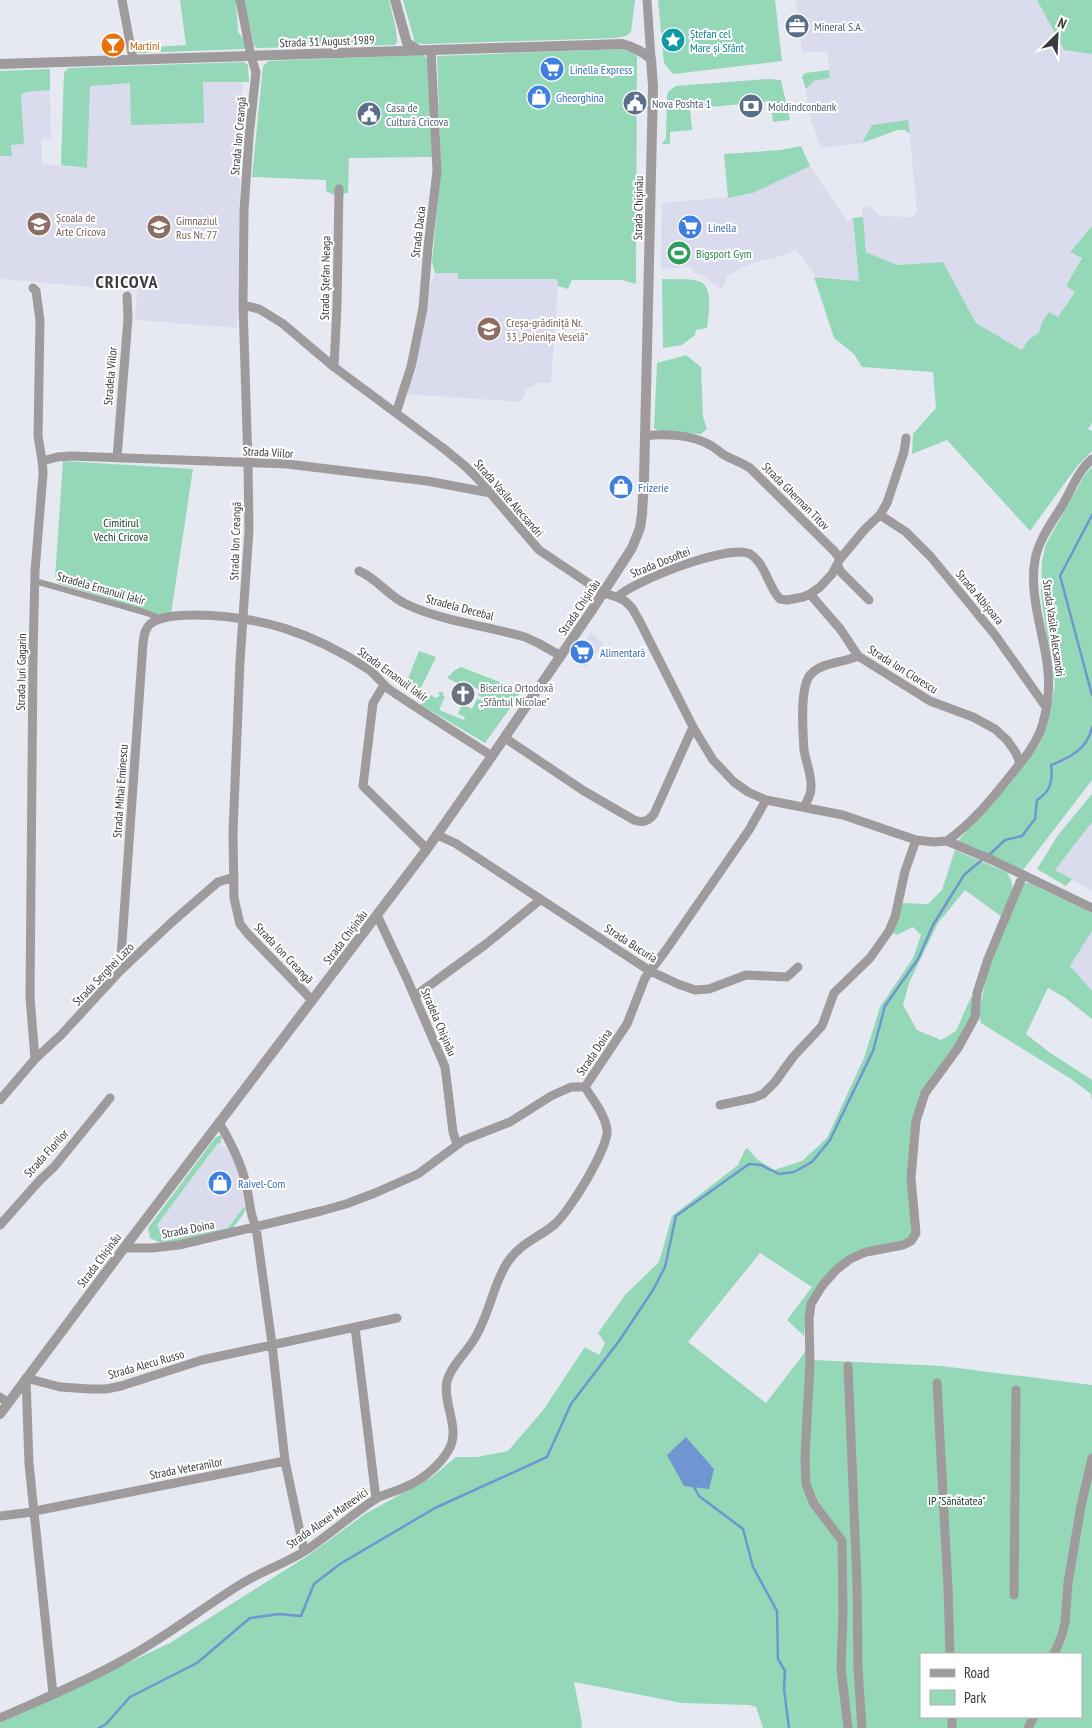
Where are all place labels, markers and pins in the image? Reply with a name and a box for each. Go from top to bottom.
office icon: Mineral S.A. [784,13,810,39]
place label: Mineral S.A. [814,19,863,34]
place label: Ștefan cel Mare și Sfânt [690,26,745,55]
place icon: Ștefan cel Mare și Sfânt [660,27,686,53]
bar icon: Martini [100,32,126,58]
place label: Martini [130,38,160,53]
supermarket icon: Linella Express [539,56,565,82]
place label: Linella Express [570,62,632,77]
shop icon: Gheorghina [526,84,552,110]
place label: Gheorghina [556,90,604,105]
public building icon: Nova Poshta 1 [622,90,648,116]
bank icon: Moldindconbank [738,93,764,119]
place label: Nova Poshta 1 [652,96,711,111]
place label: Moldindconbank [768,99,837,114]
place label: Casa de Cultură Cricova [386,100,449,129]
public building icon: Casa de Cultură Cricova [356,101,382,127]
place label: Școala de Arte Cricova [56,210,106,239]
school or university icon: Școala de Arte Cricova [26,211,52,237]
place label: Gimnaziul Rus Nr. 77 [176,213,218,242]
school or university icon: Gimnaziul Rus Nr. 77 [146,214,172,240]
supermarket icon: Linella [677,214,703,240]
place label: Linella [708,220,736,235]
sports icon: Bigsport Gym [666,240,692,266]
place label: Bigsport Gym [696,246,752,261]
place label: Creșa-grădiniță Nr. 33 „Poienița Veselă” [506,315,589,344]
school or university icon: Creșa-grădiniță Nr. 33 „Poienița Veselă” [476,316,502,342]
shop icon: Frizerie [608,474,634,500]
place label: Frizerie [638,480,669,495]
supermarket icon: Alimentară [569,639,595,665]
place label: Alimentară [600,645,646,660]
place label: Biserica Ortodoxă „Sfântul Nicolae” [480,680,553,709]
church icon: Biserica Ortodoxă „Sfântul Nicolae” [450,681,476,707]
shop icon: Raivel-Com [207,1170,233,1196]
place label: Raivel-Com [238,1176,285,1191]

